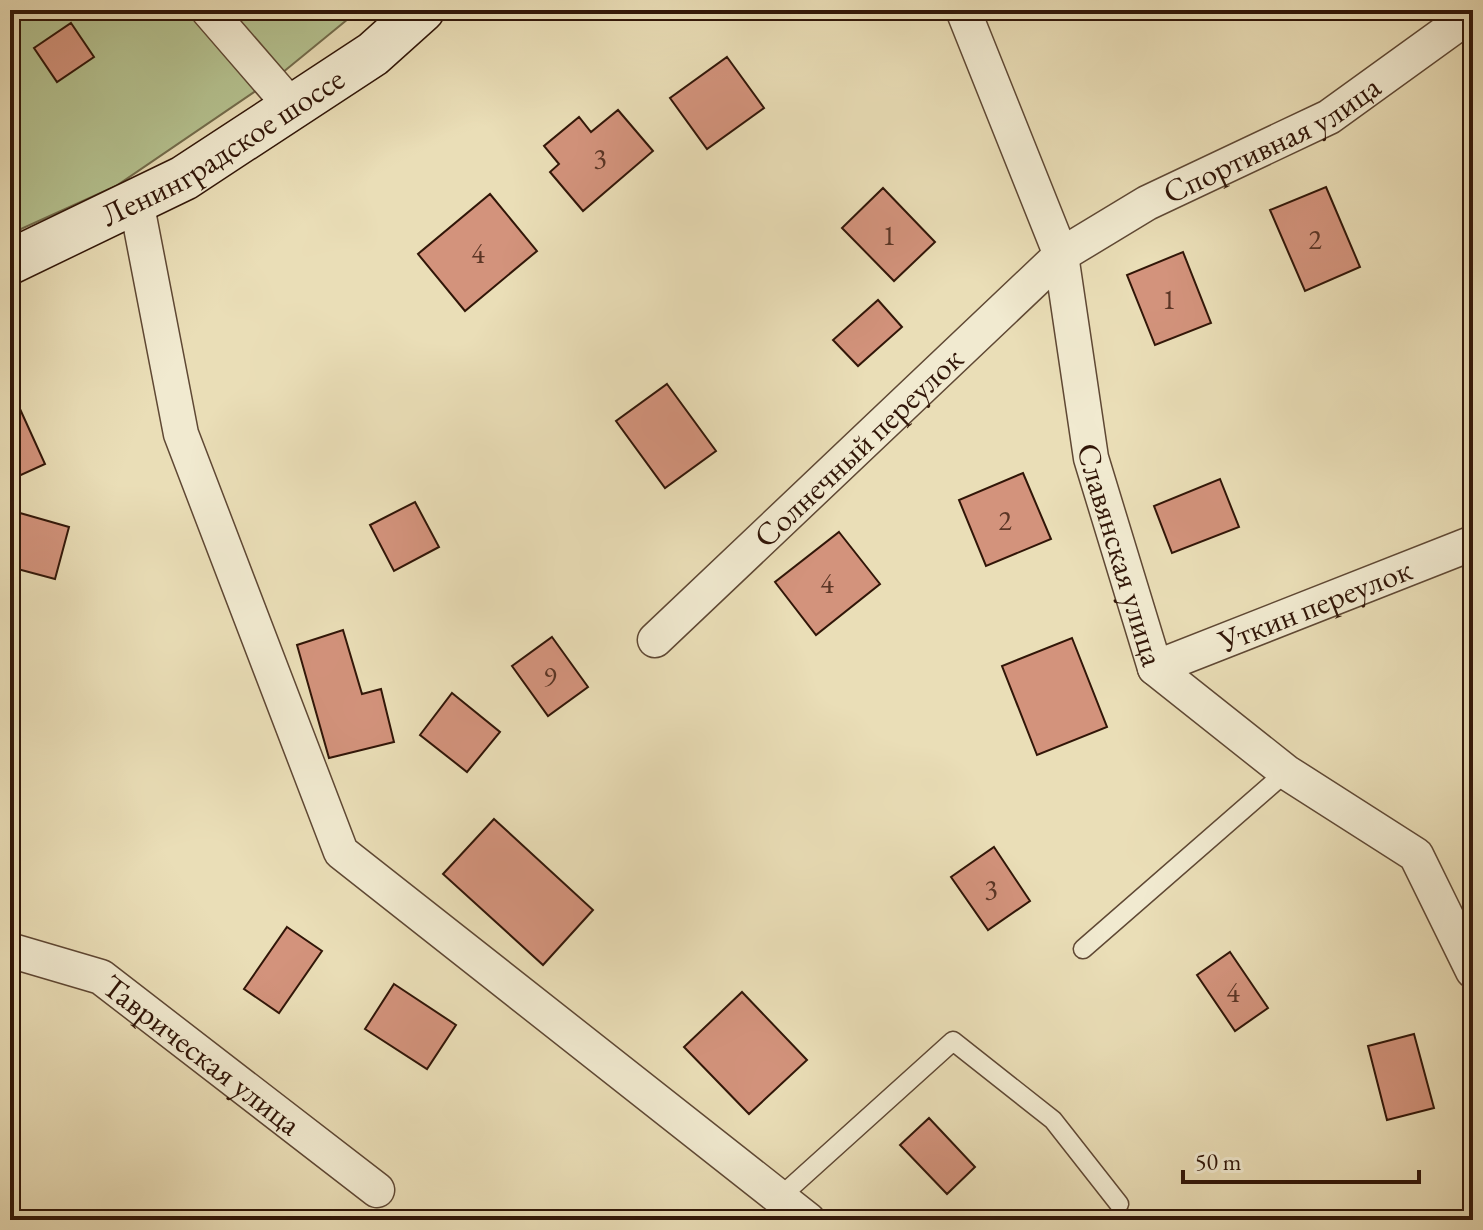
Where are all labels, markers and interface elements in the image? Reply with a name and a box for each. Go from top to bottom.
street label: Ленинградское шоссе [94,58,352,236]
street label: Спортивная улица [1156,66,1389,213]
house number: 3 [593,140,607,176]
house number: 1 [882,217,896,253]
house number: 2 [1308,221,1322,257]
house number: 4 [471,235,485,271]
house number: 1 [1162,281,1176,317]
street label: Солнечный переулок [744,338,972,557]
street label: Славянская улица [1068,441,1174,671]
house number: 2 [998,502,1012,538]
street label: Уткин переулок [1211,548,1418,662]
house number: 4 [820,565,834,601]
house number: 9 [543,658,557,694]
house number: 3 [984,871,998,907]
street label: Таврическая улица [94,965,310,1145]
house number: 4 [1226,974,1240,1010]
scale bar [1183,1134,1419,1184]
text: 50 m [1195,1146,1242,1177]

